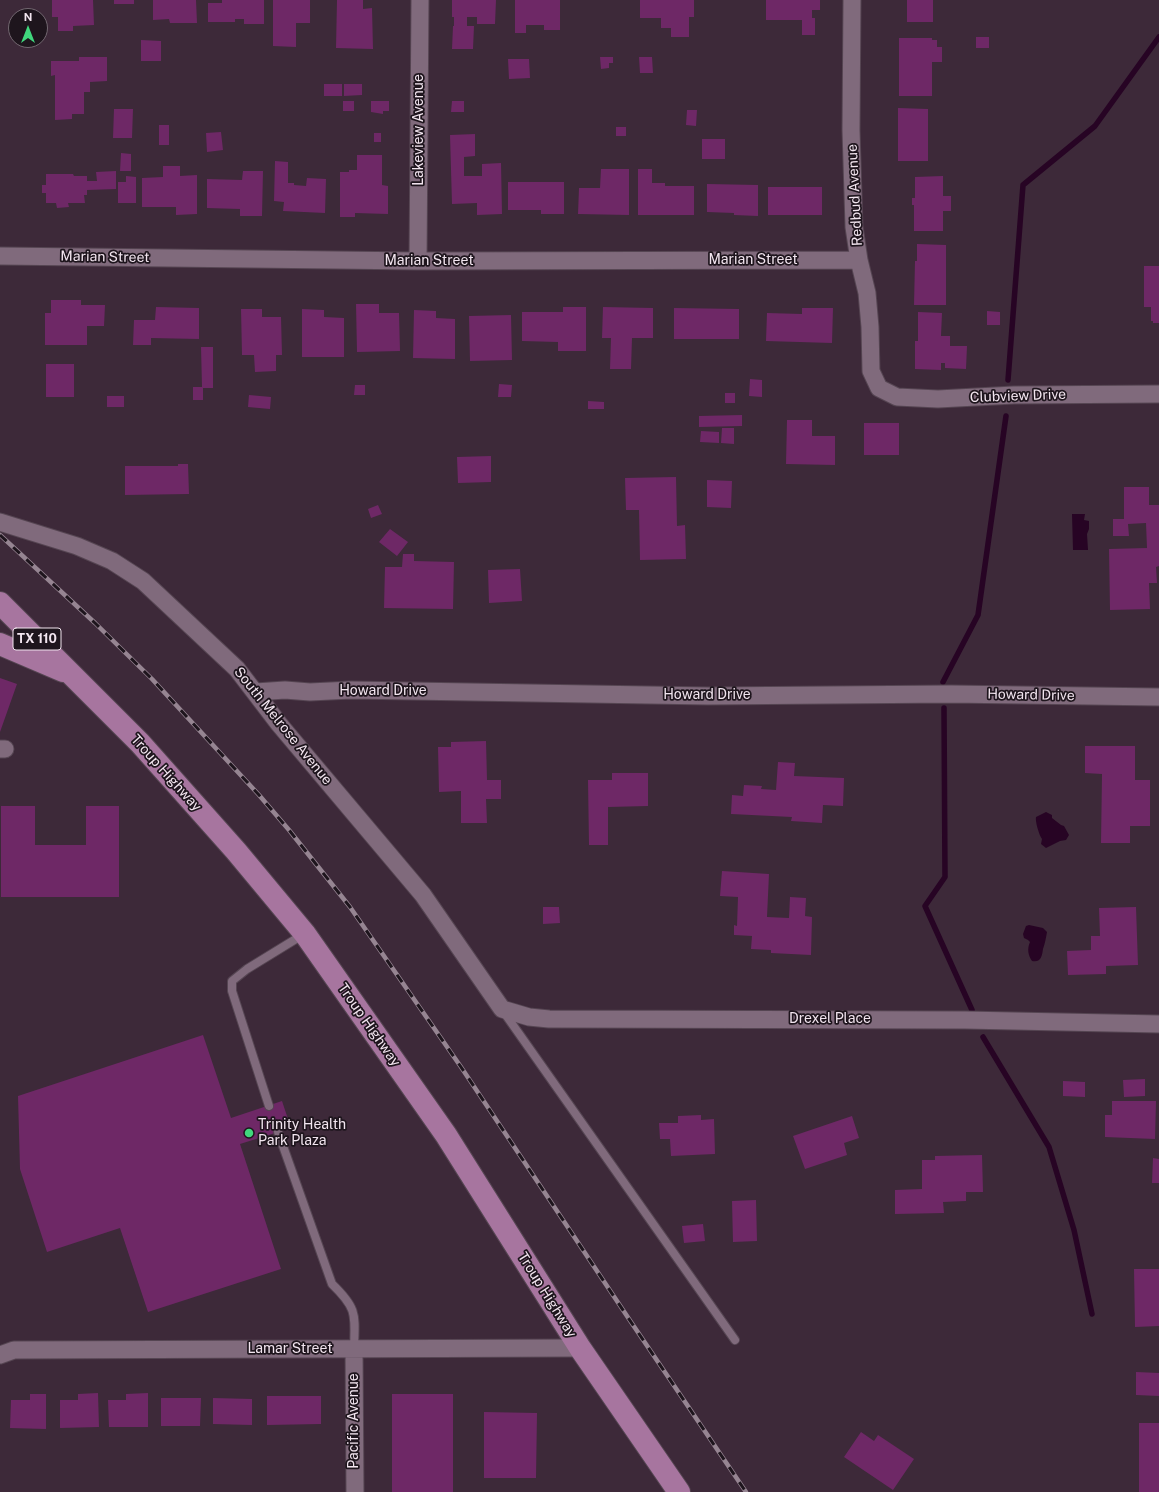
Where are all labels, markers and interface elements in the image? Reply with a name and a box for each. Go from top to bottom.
north arrow [8,8,48,48]
text: N [24,11,32,23]
street label: Lakeview Avenue [411,74,427,186]
street label: Redbud Avenue [844,144,866,246]
street label: Marian Street [60,248,150,266]
street label: Marian Street [708,252,798,268]
street label: Marian Street [384,253,474,269]
street label: Clubview Drive [970,386,1066,406]
road number: TX 110 [13,628,61,650]
street label: South Melrose Avenue [230,664,336,788]
street label: Howard Drive [339,683,427,699]
street label: Howard Drive [987,686,1075,704]
street label: Howard Drive [663,687,751,703]
street label: Troup Highway [127,731,205,815]
street label: Troup Highway [334,980,404,1070]
street label: Drexel Place [789,1011,871,1027]
place label: Trinity Health Park Plaza [258,1117,346,1150]
marker: Trinity Health Park Plaza [243,1127,255,1139]
street label: Troup Highway [514,1249,580,1341]
street label: Lamar Street [247,1341,333,1357]
street label: Pacific Avenue [346,1373,362,1469]

